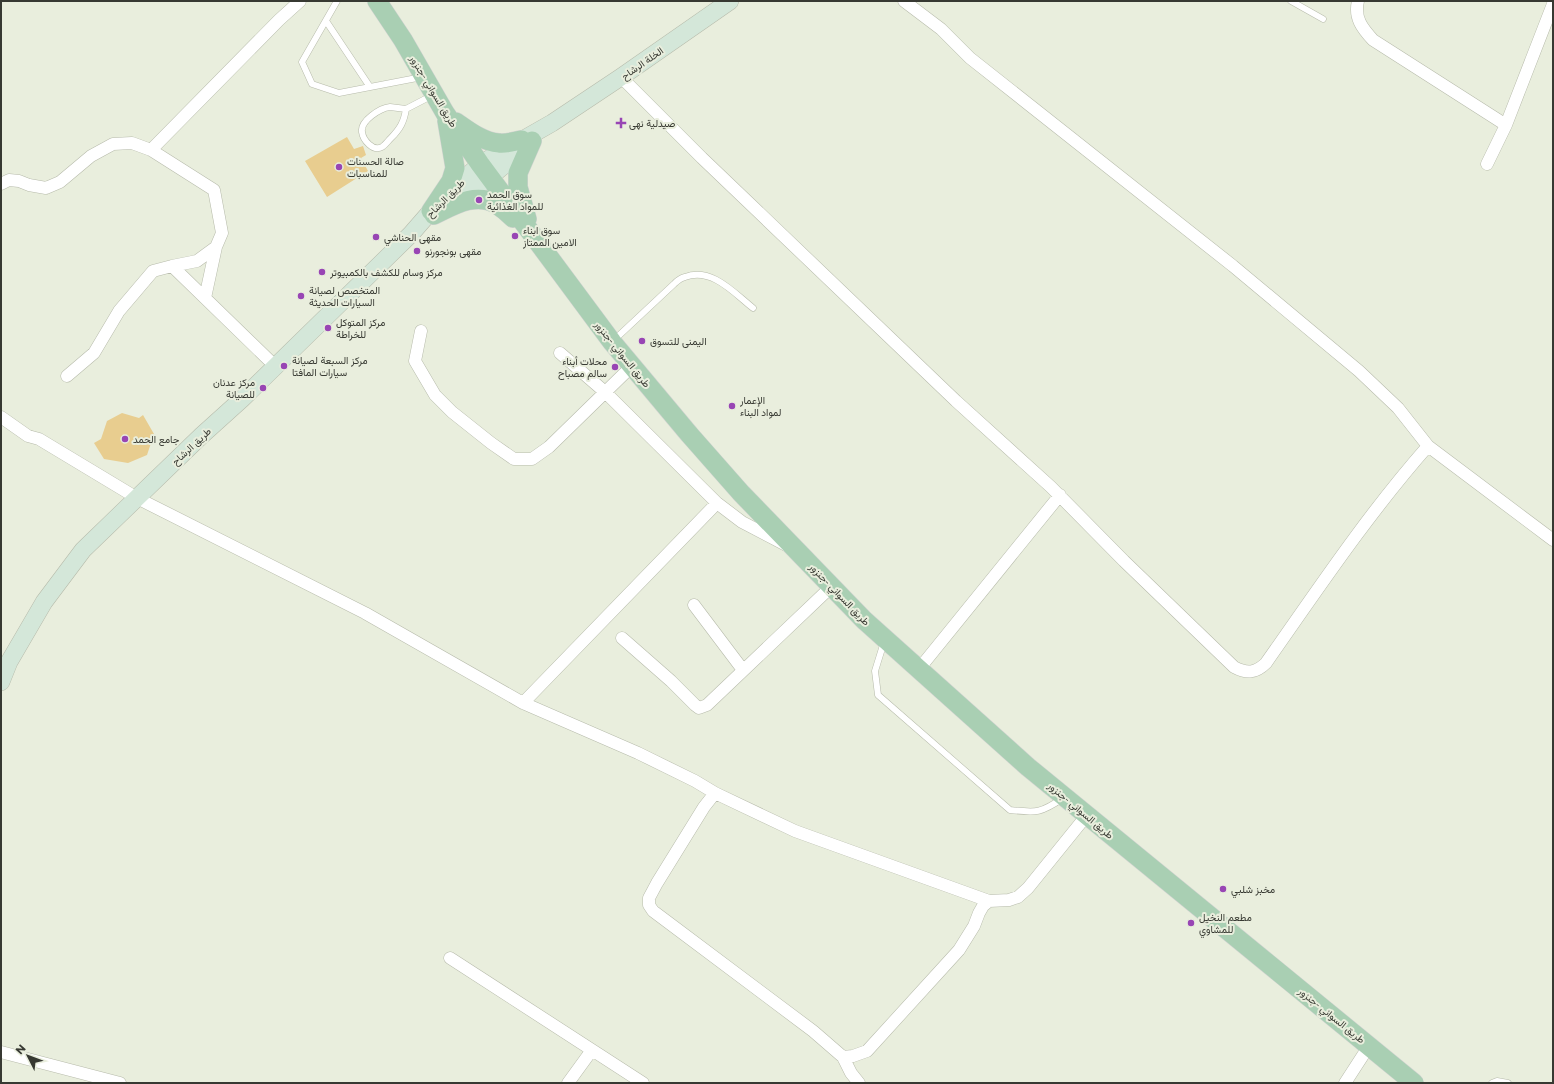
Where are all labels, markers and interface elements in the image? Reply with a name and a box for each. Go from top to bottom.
street label: الخلة الرشاح [619,44,666,83]
street label: طريق السواني -جنزور [405,52,460,131]
place label: صيدلية نهى [629,117,675,130]
marker: صيدلية نهى [616,118,626,128]
place label: صالة الحسنات للمناسبات [347,155,404,180]
marker: صالة الحسنات للمناسبات [334,162,344,172]
street label: طريق الرشاح [423,176,468,220]
place label: سوق الحمد للمواد الغذائية [487,188,544,213]
marker: سوق الحمد للمواد الغذائية [474,195,484,205]
place label: سوق ابناء الامين الممتاز [522,224,577,249]
place label: مقهى الحناشي [384,231,441,246]
marker: سوق ابناء الامين الممتاز [510,231,520,241]
marker: مقهى الحناشي [371,232,381,242]
place label: مقهى بونجورنو [425,245,481,258]
marker: مقهى بونجورنو [412,246,422,256]
place label: مركز وسام للكشف بالكمبيوتر [329,266,443,279]
marker: مركز وسام للكشف بالكمبيوتر [317,267,327,277]
place label: المتخصص لصيانة السيارات الحديثة [309,284,380,309]
marker: المتخصص لصيانة السيارات الحديثة [296,291,306,301]
place label: مركز المتوكل للخراطة [336,316,385,341]
street label: طريق السواني -جنزور [590,318,654,392]
marker: مركز المتوكل للخراطة [323,323,333,333]
place label: اليمنى للتسوق [650,335,707,348]
marker: اليمنى للتسوق [637,336,647,346]
place label: مركز السبعة لصيانة سيارات المافتا [292,354,368,379]
place label: محلات أبناء سالم مصباح [558,355,607,380]
marker: مركز السبعة لصيانة سيارات المافتا [279,361,289,371]
marker: محلات أبناء سالم مصباح [610,362,620,372]
place label: مركز عدنان للصيانة [213,376,255,401]
marker: مركز عدنان للصيانة [258,383,268,393]
place label: الإعمار لمواد البناء [739,394,782,419]
marker: الإعمار لمواد البناء [727,401,737,411]
street label: طريق الرشاح [169,424,214,468]
place label: جامع الحمد [133,433,180,446]
marker: جامع الحمد [120,434,130,444]
street label: طريق السواني -جنزور [804,560,873,630]
street label: طريق السواني -جنزور [1043,779,1117,843]
place label: مخبز شلبي [1231,883,1275,898]
marker: مخبز شلبي [1218,884,1228,894]
place label: مطعم النخيل للمشاوي [1199,911,1252,938]
marker: مطعم النخيل للمشاوي [1186,918,1196,928]
street label: طريق السواني -جنزور [1294,984,1368,1048]
north arrow [8,1036,48,1076]
text: N [12,1041,29,1057]

